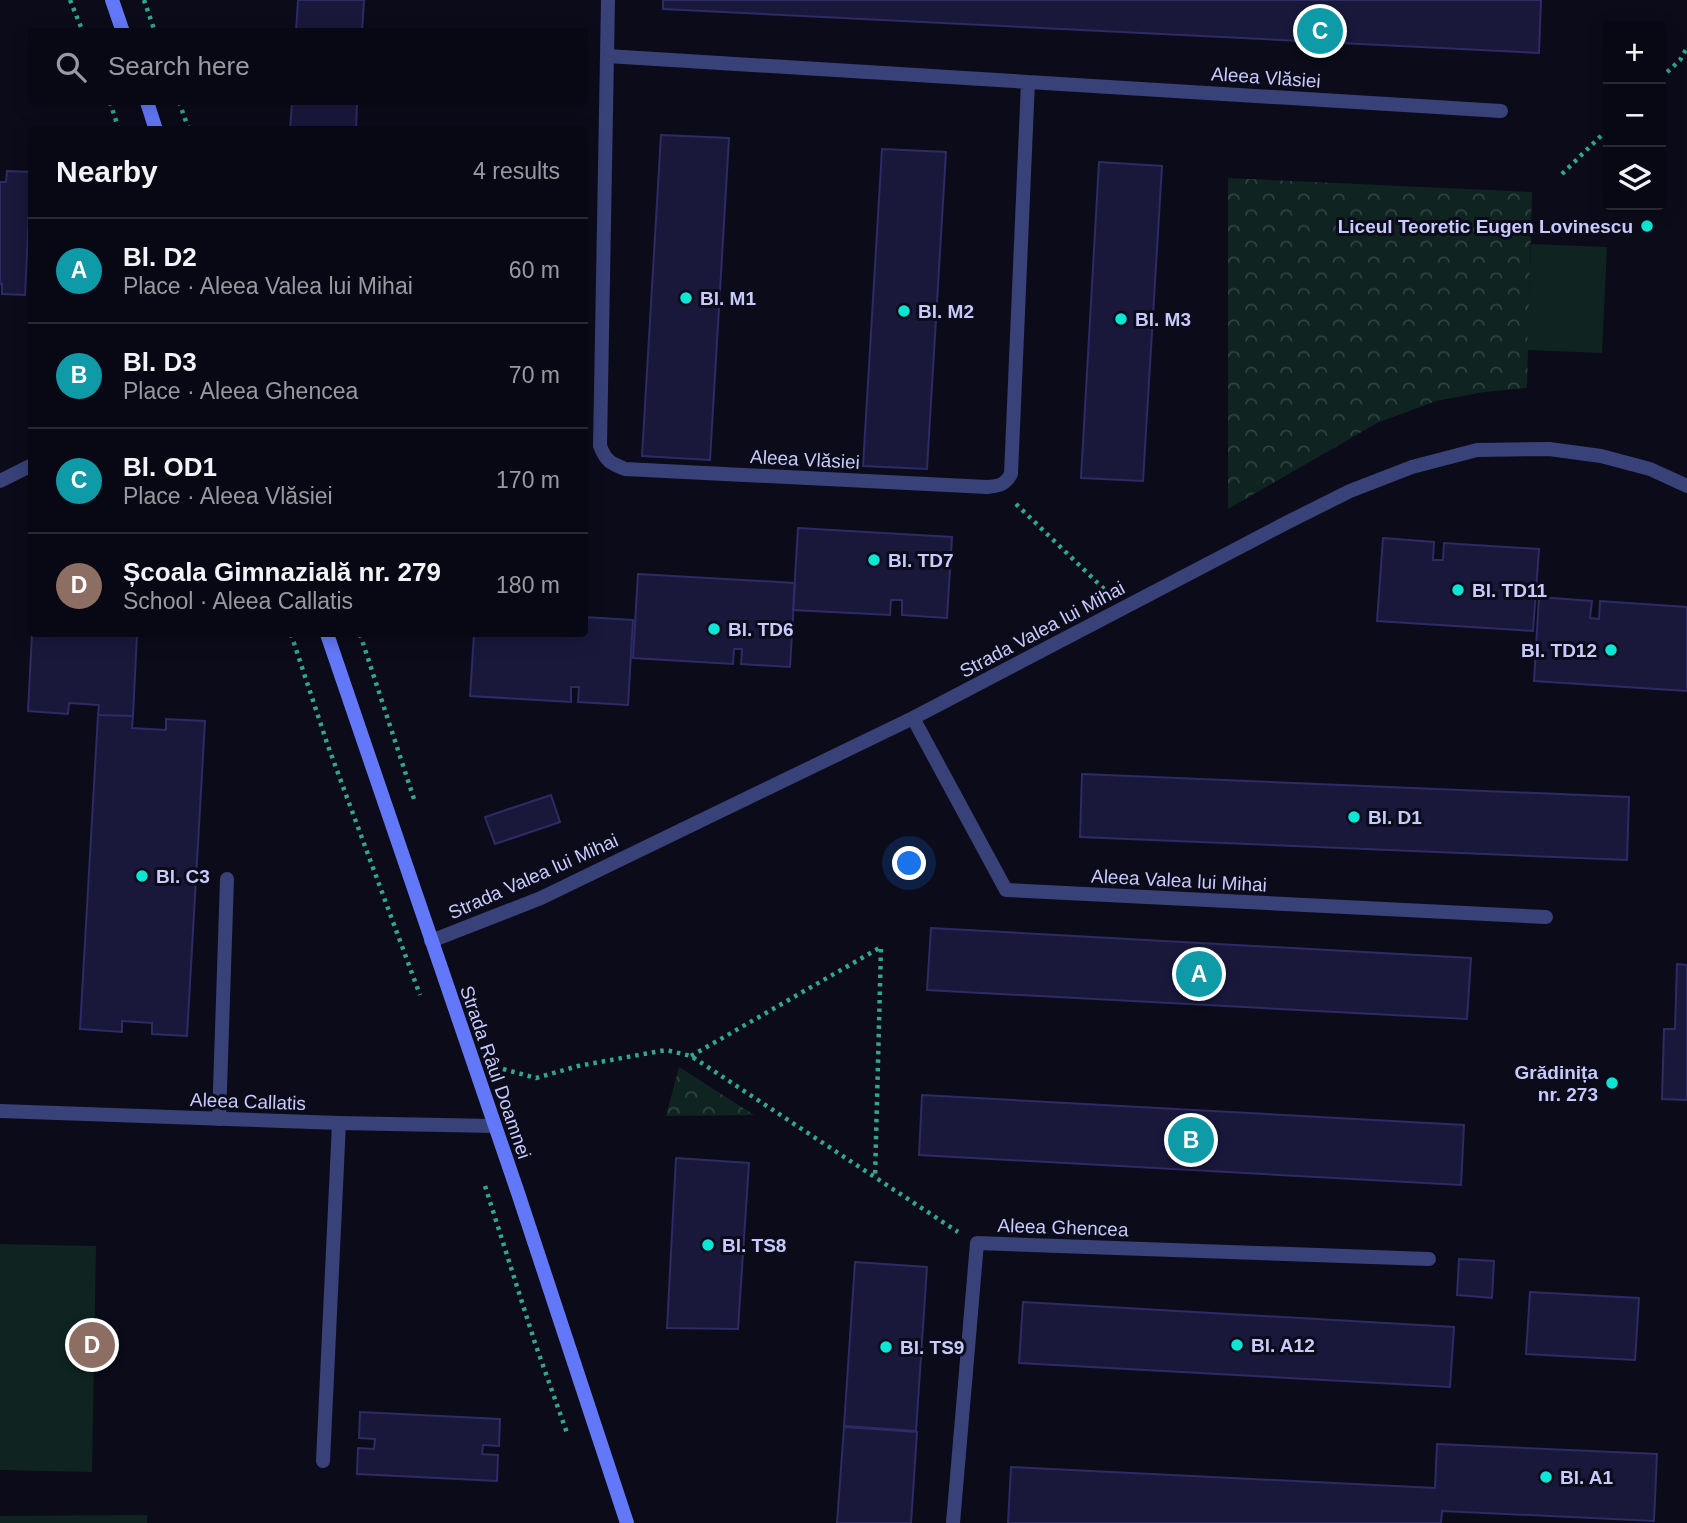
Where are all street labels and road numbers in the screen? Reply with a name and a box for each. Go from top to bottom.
street label: Aleea Vlăsiei [1210,63,1321,92]
street label: Aleea Vlăsiei [750,446,860,473]
street label: Strada Valea lui Mihai [956,577,1128,682]
street label: Strada Valea lui Mihai [445,830,621,923]
street label: Aleea Valea lui Mihai [1091,865,1267,896]
street label: Strada Râul Doamnei [456,983,535,1161]
street label: Aleea Callatis [190,1089,306,1114]
street label: Aleea Ghencea [997,1215,1129,1240]

